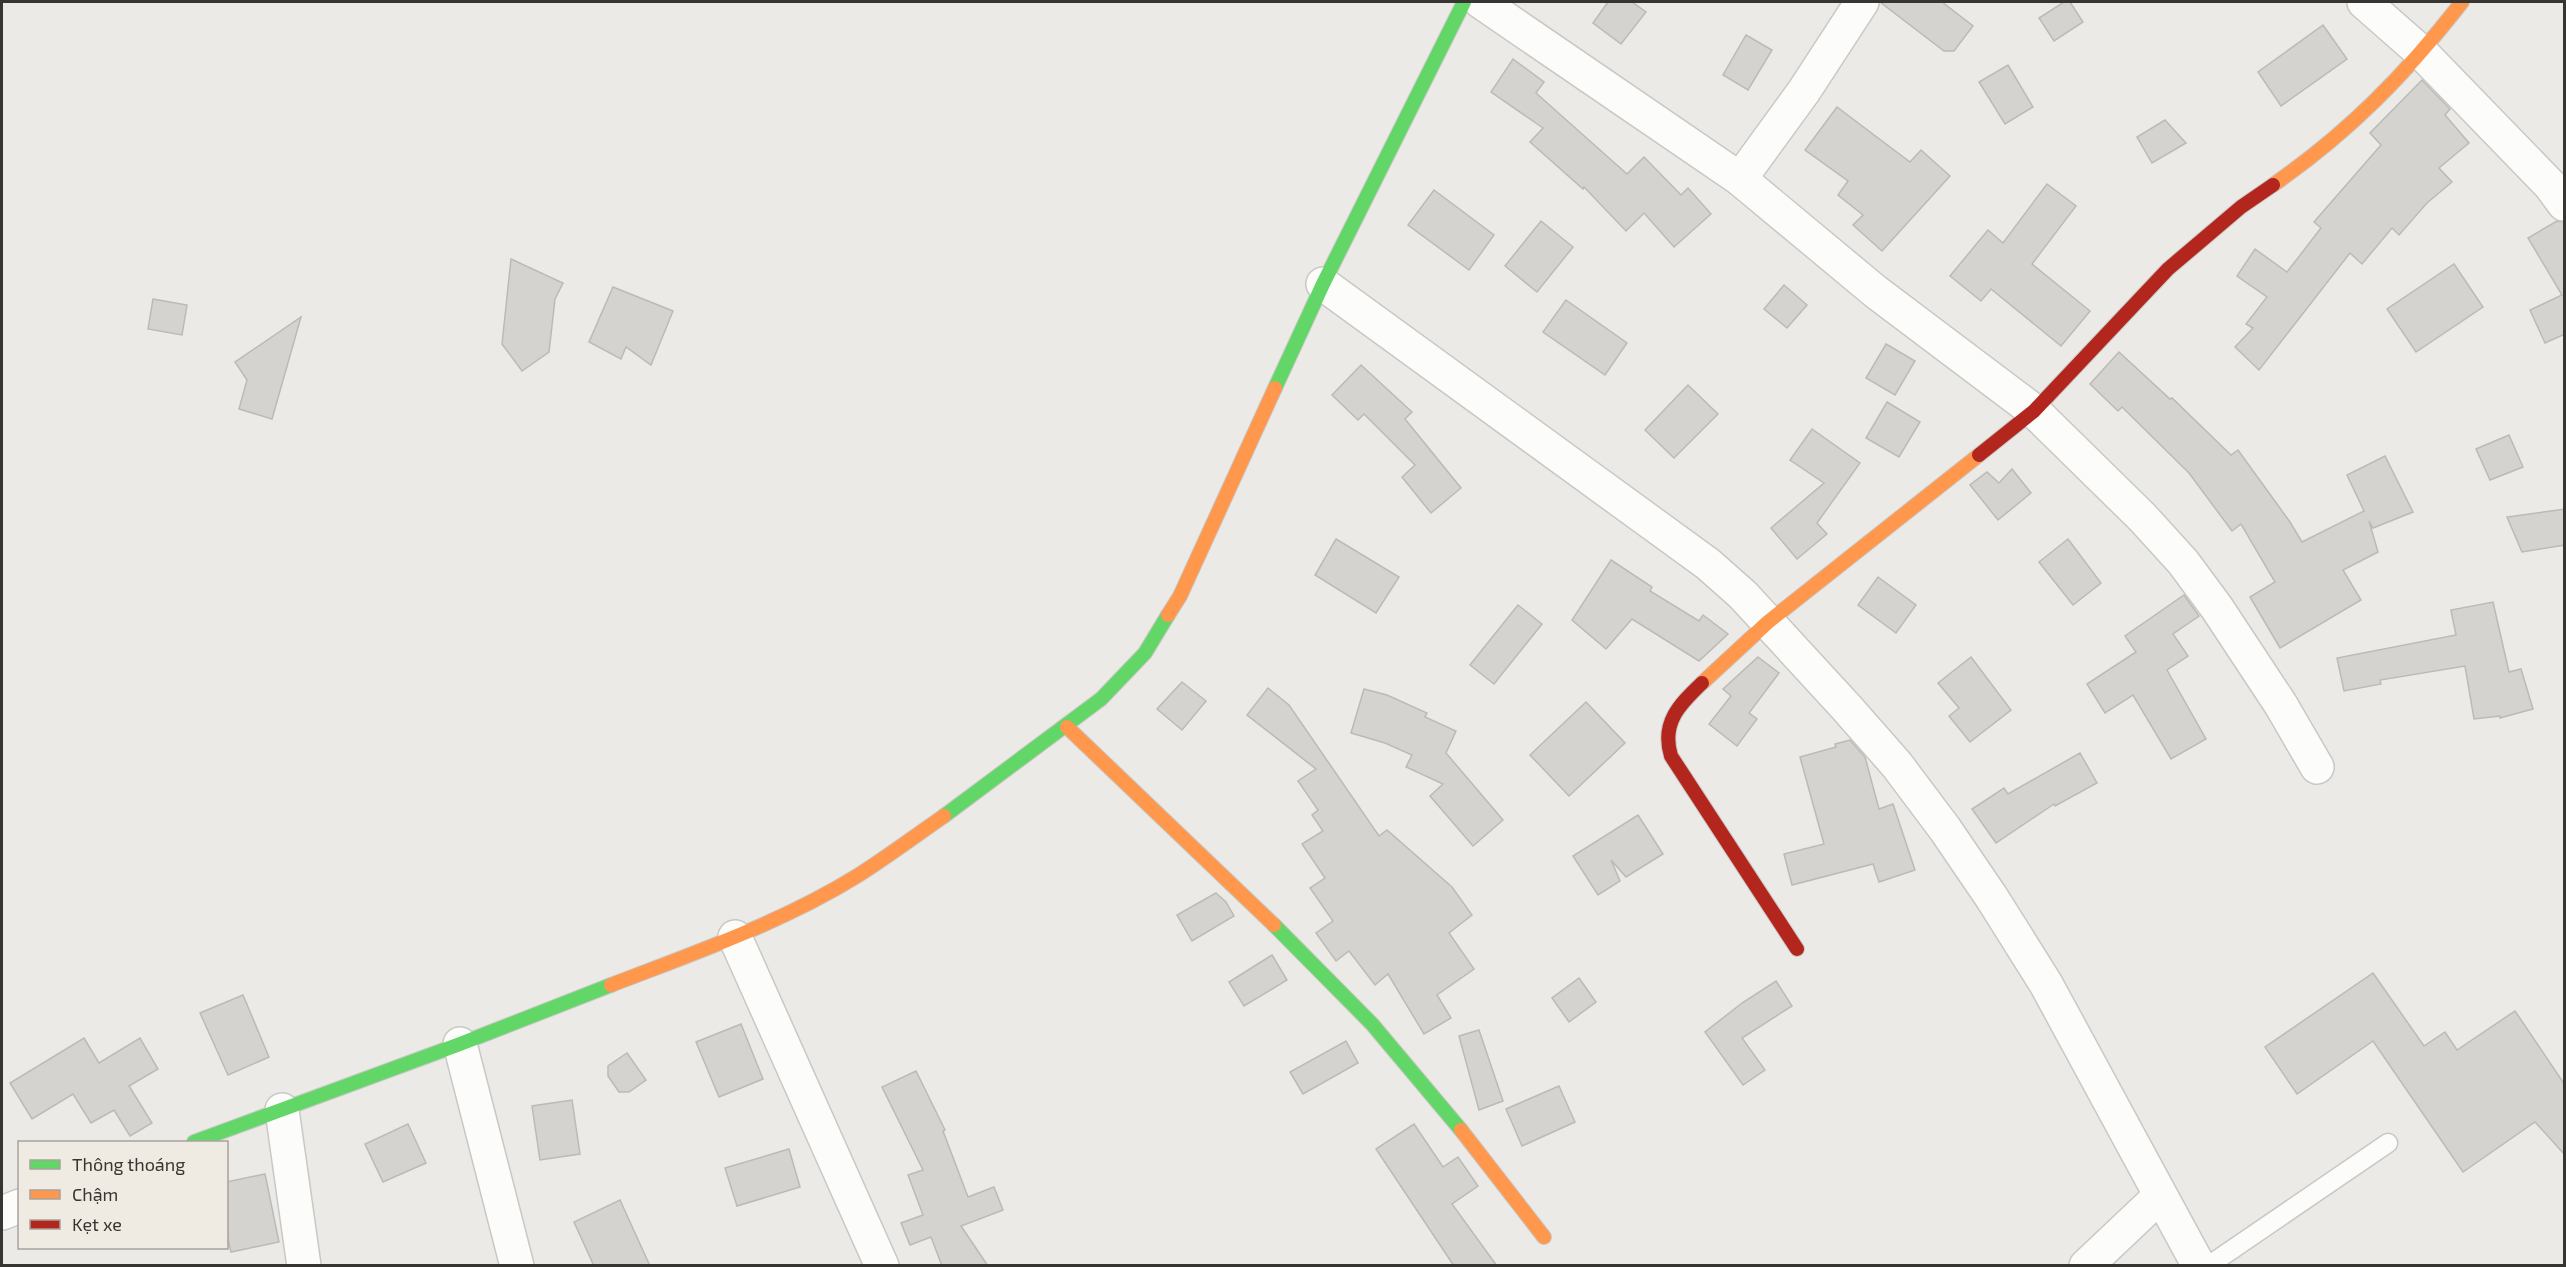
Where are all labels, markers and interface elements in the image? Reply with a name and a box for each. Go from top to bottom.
legend [18,1141,228,1249]
text: Thông thoáng [72,1153,185,1175]
text: Chậm [72,1183,118,1205]
text: Kẹt xe [72,1213,122,1235]

